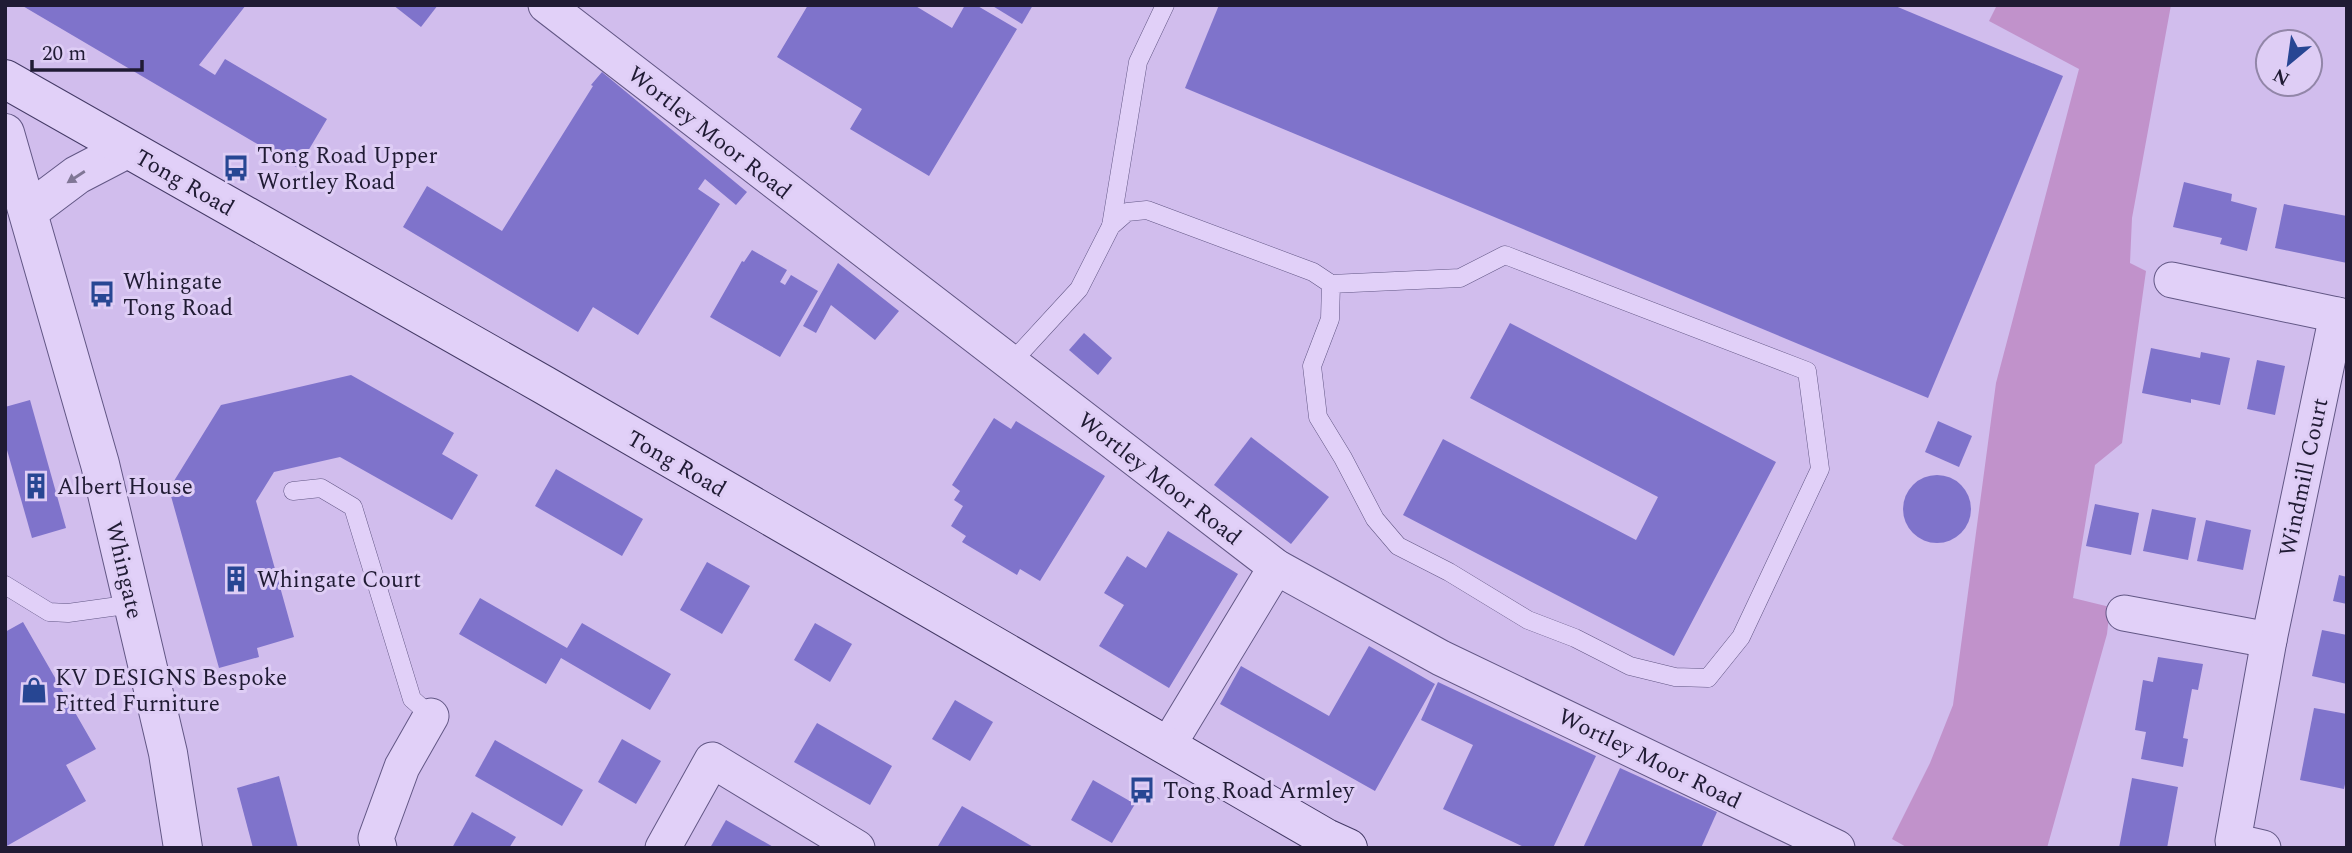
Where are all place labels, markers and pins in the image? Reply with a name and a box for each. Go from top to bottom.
place label: Tong Road Upper Wortley Road [257,139,438,200]
bus stop icon: Tong Road Upper Wortley Road [221,153,251,183]
place label: Whingate Tong Road [123,265,233,326]
bus stop icon: Whingate Tong Road [87,279,117,309]
place label: Albert House [57,470,193,505]
building icon: Albert House [21,471,51,501]
place label: Whingate Court [257,563,421,598]
building icon: Whingate Court [221,564,251,594]
place label: KV DESIGNS Bespoke Fitted Furniture [55,661,287,722]
shop icon: KV DESIGNS Bespoke Fitted Furniture [19,675,49,705]
place label: Tong Road Armley [1163,774,1355,809]
bus stop icon: Tong Road Armley [1127,775,1157,805]

